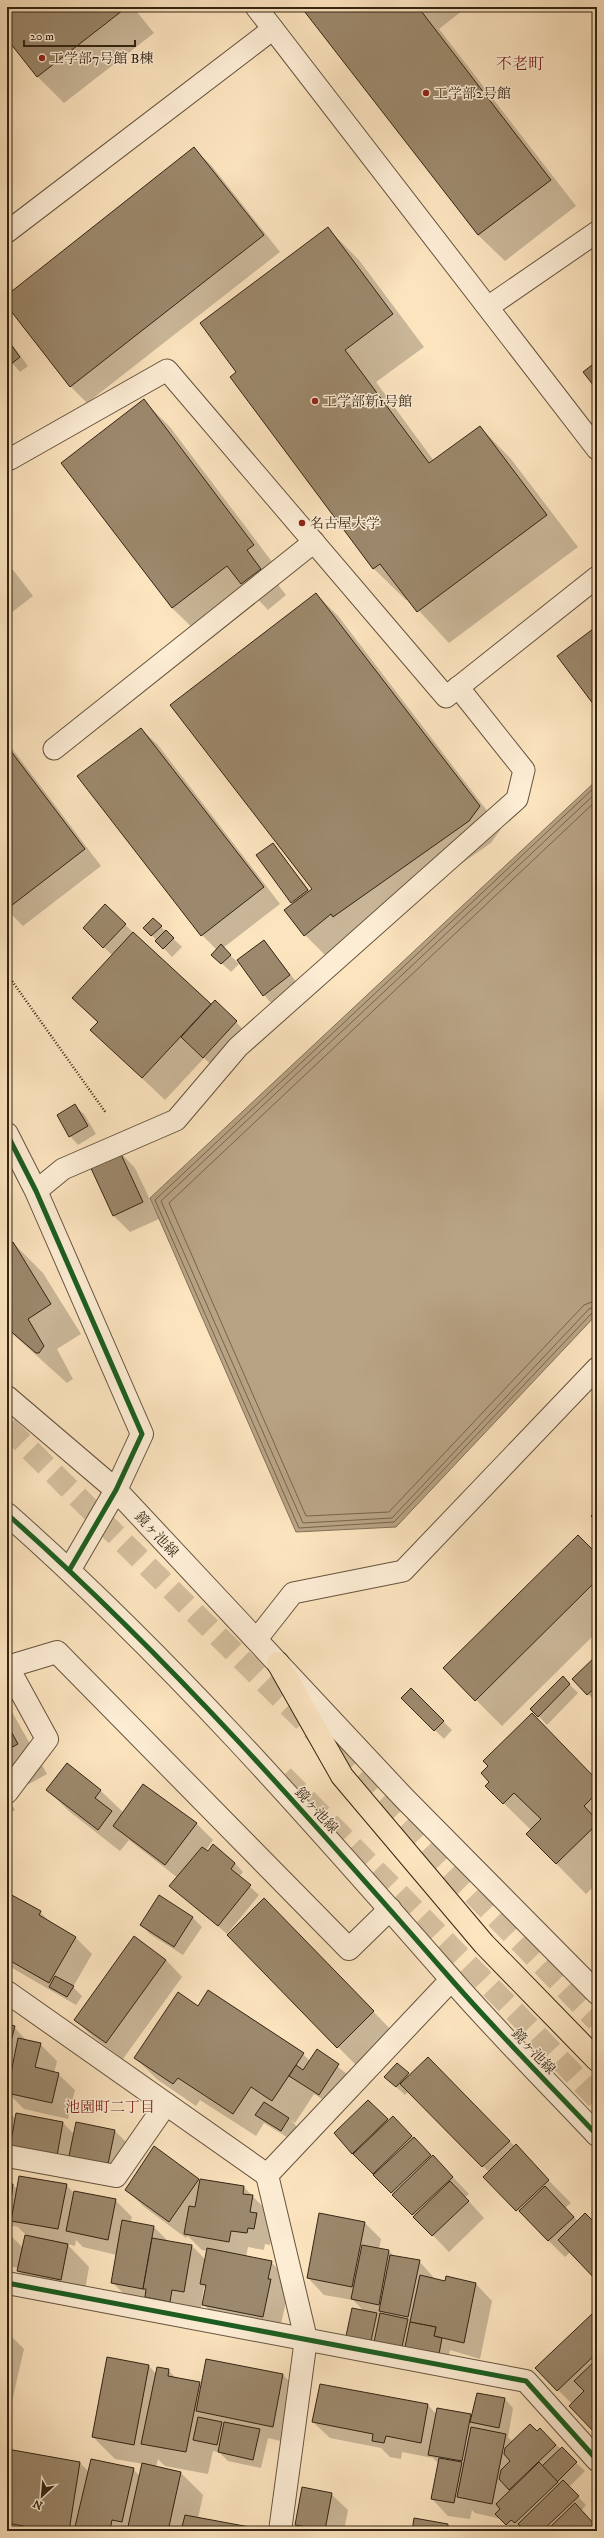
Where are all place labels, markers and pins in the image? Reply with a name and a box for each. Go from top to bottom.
place label: 工学部7号館 B棟 [50,50,153,68]
marker: 工学部7号館 B棟 [37,53,47,63]
place label: 工学部2号館 [434,85,511,103]
marker: 工学部2号館 [421,88,431,98]
place label: 工学部新1号館 [323,393,412,411]
marker: 工学部新1号館 [310,396,320,406]
place label: 名古屋大学 [310,515,380,533]
marker: 名古屋大学 [297,518,307,528]

